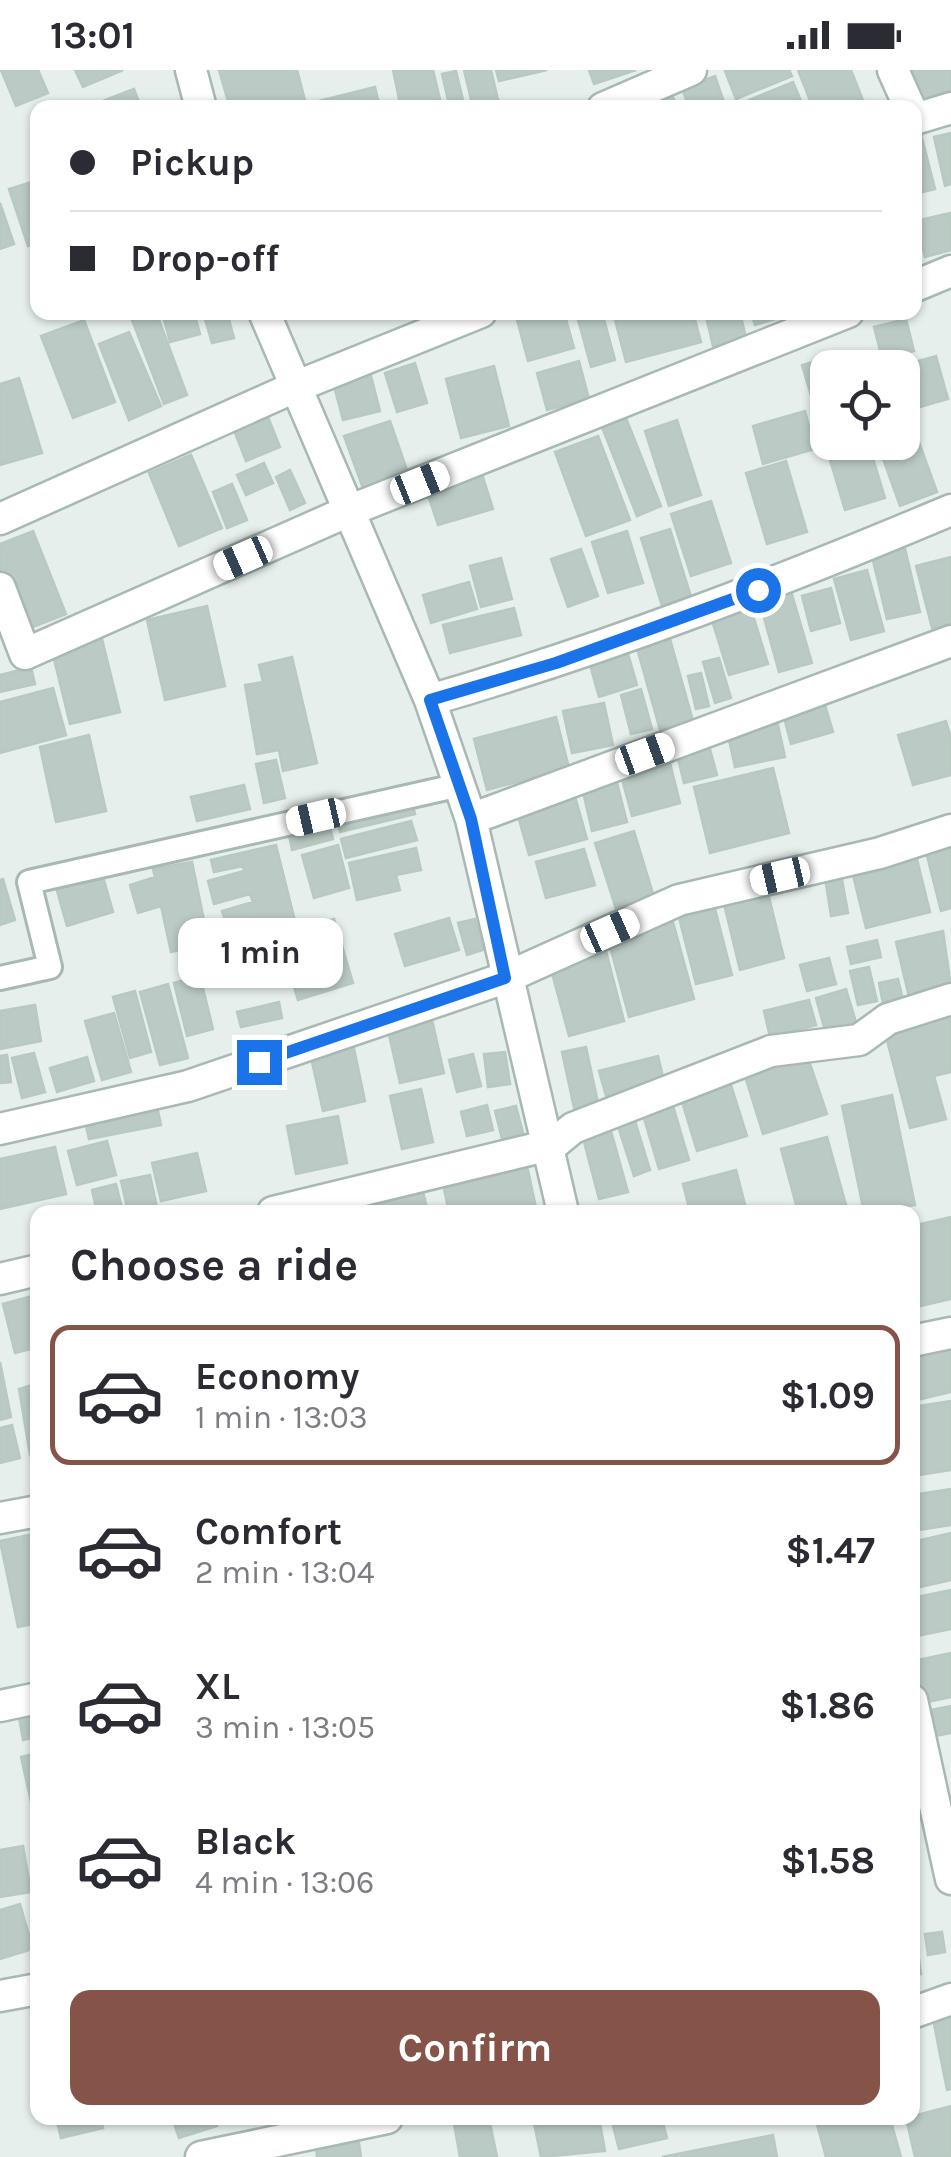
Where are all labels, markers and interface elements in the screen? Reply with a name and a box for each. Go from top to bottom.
text: 13:01 [50,13,135,58]
text: Pickup [130,140,254,185]
text: Drop-off [130,236,279,281]
map controls [810,350,920,460]
button: locate [810,350,920,460]
car [387,458,453,508]
car [209,532,277,584]
route start [736,568,781,613]
car [612,730,678,778]
car [283,796,349,838]
car [747,855,813,897]
car [576,905,644,957]
callout: 1 min [176,917,342,987]
text: 1 min [220,934,301,971]
route end [237,1040,282,1085]
text: Choose a ride [70,1239,358,1291]
icon: car [75,1350,165,1440]
text: Economy [195,1354,359,1399]
text: $1.09 [780,1373,875,1418]
text: 1 min · 13:03 [195,1399,368,1436]
icon: car [75,1505,165,1595]
text: Comfort [195,1509,342,1554]
text: $1.47 [786,1528,875,1573]
text: 2 min · 13:04 [195,1554,375,1591]
icon: car [75,1660,165,1750]
text: XL [195,1664,240,1709]
text: $1.86 [779,1683,875,1728]
text: 3 min · 13:05 [195,1709,375,1746]
icon: car [75,1815,165,1905]
text: Black [195,1819,296,1864]
text: $1.58 [780,1838,875,1883]
text: 4 min · 13:06 [195,1864,374,1901]
button: Confirm [70,1990,880,2105]

